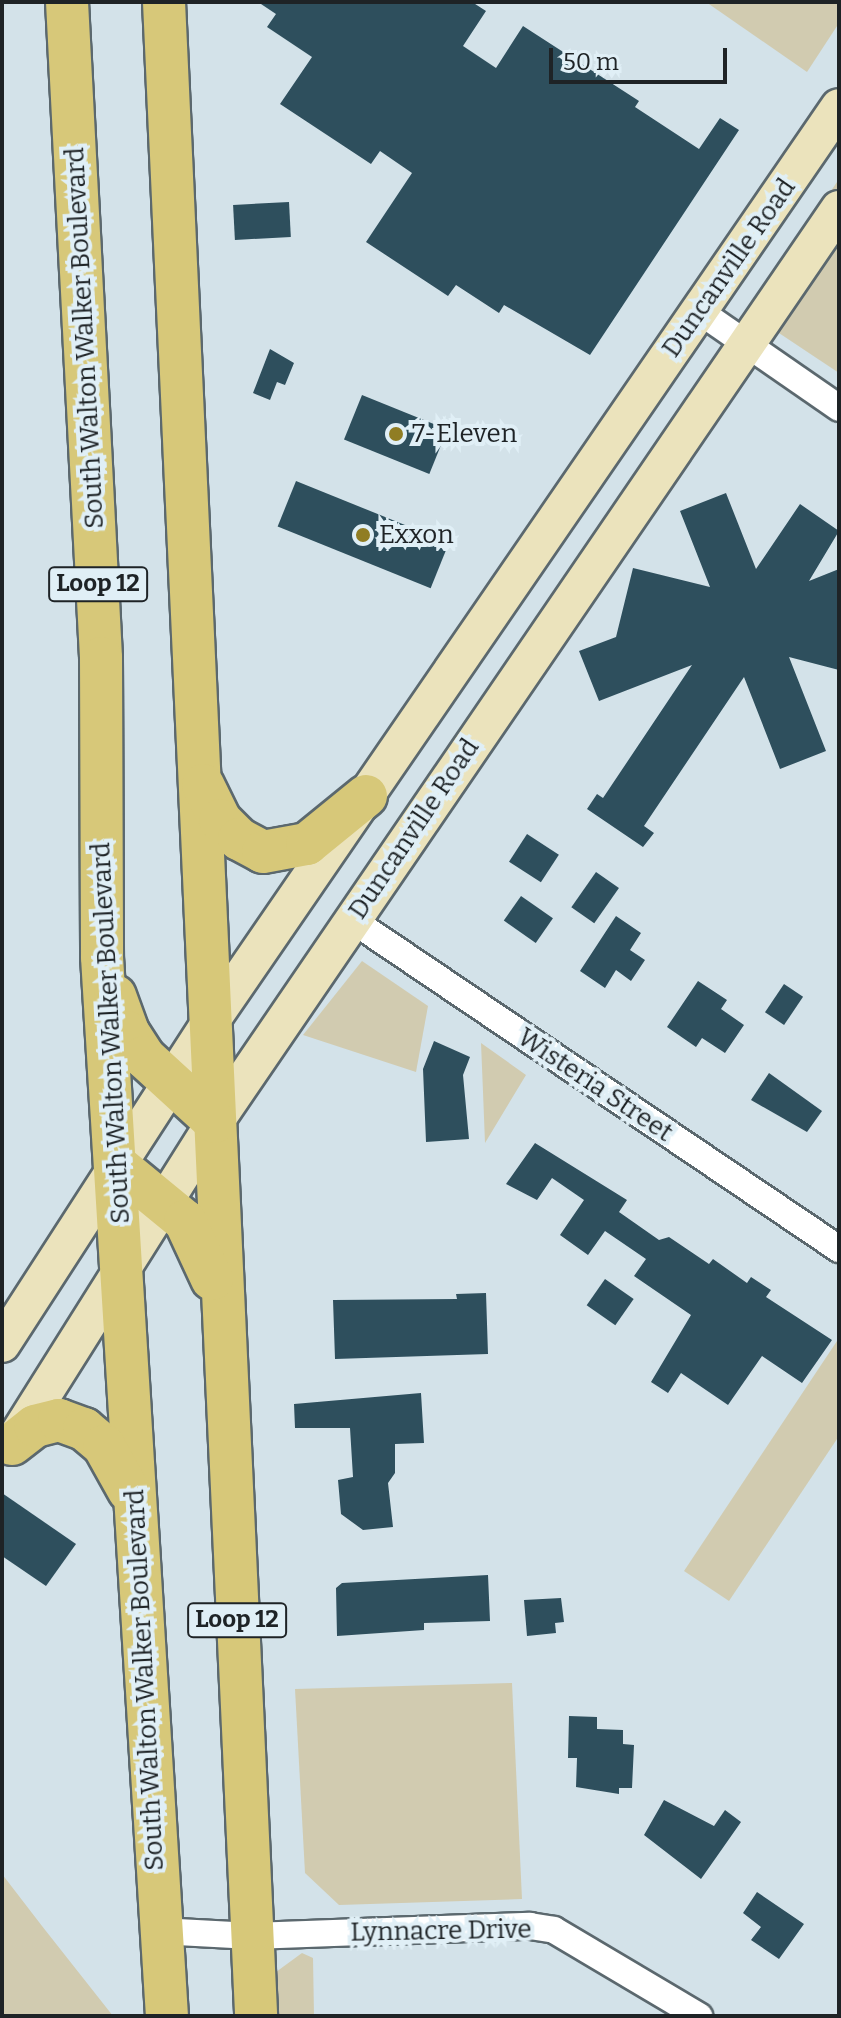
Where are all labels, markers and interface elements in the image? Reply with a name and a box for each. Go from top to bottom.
scale bar [553,32,731,82]
text: 50 m [563,48,619,76]
street label: South Walton Walker Boulevard [59,146,111,530]
street label: Duncanville Road [656,173,802,363]
place label: 7-Eleven [412,418,517,450]
marker: 7-Eleven [387,425,405,443]
place label: Exxon [379,519,454,551]
marker: Exxon [354,526,372,544]
road number: Loop 12 [48,564,148,604]
street label: Duncanville Road [342,733,486,925]
street label: South Walton Walker Boulevard [85,841,137,1225]
street label: Wisteria Street [512,1022,678,1148]
street label: South Walton Walker Boulevard [119,1488,171,1872]
road number: Loop 12 [187,1600,287,1640]
street label: Lynnacre Drive [350,1914,532,1948]

